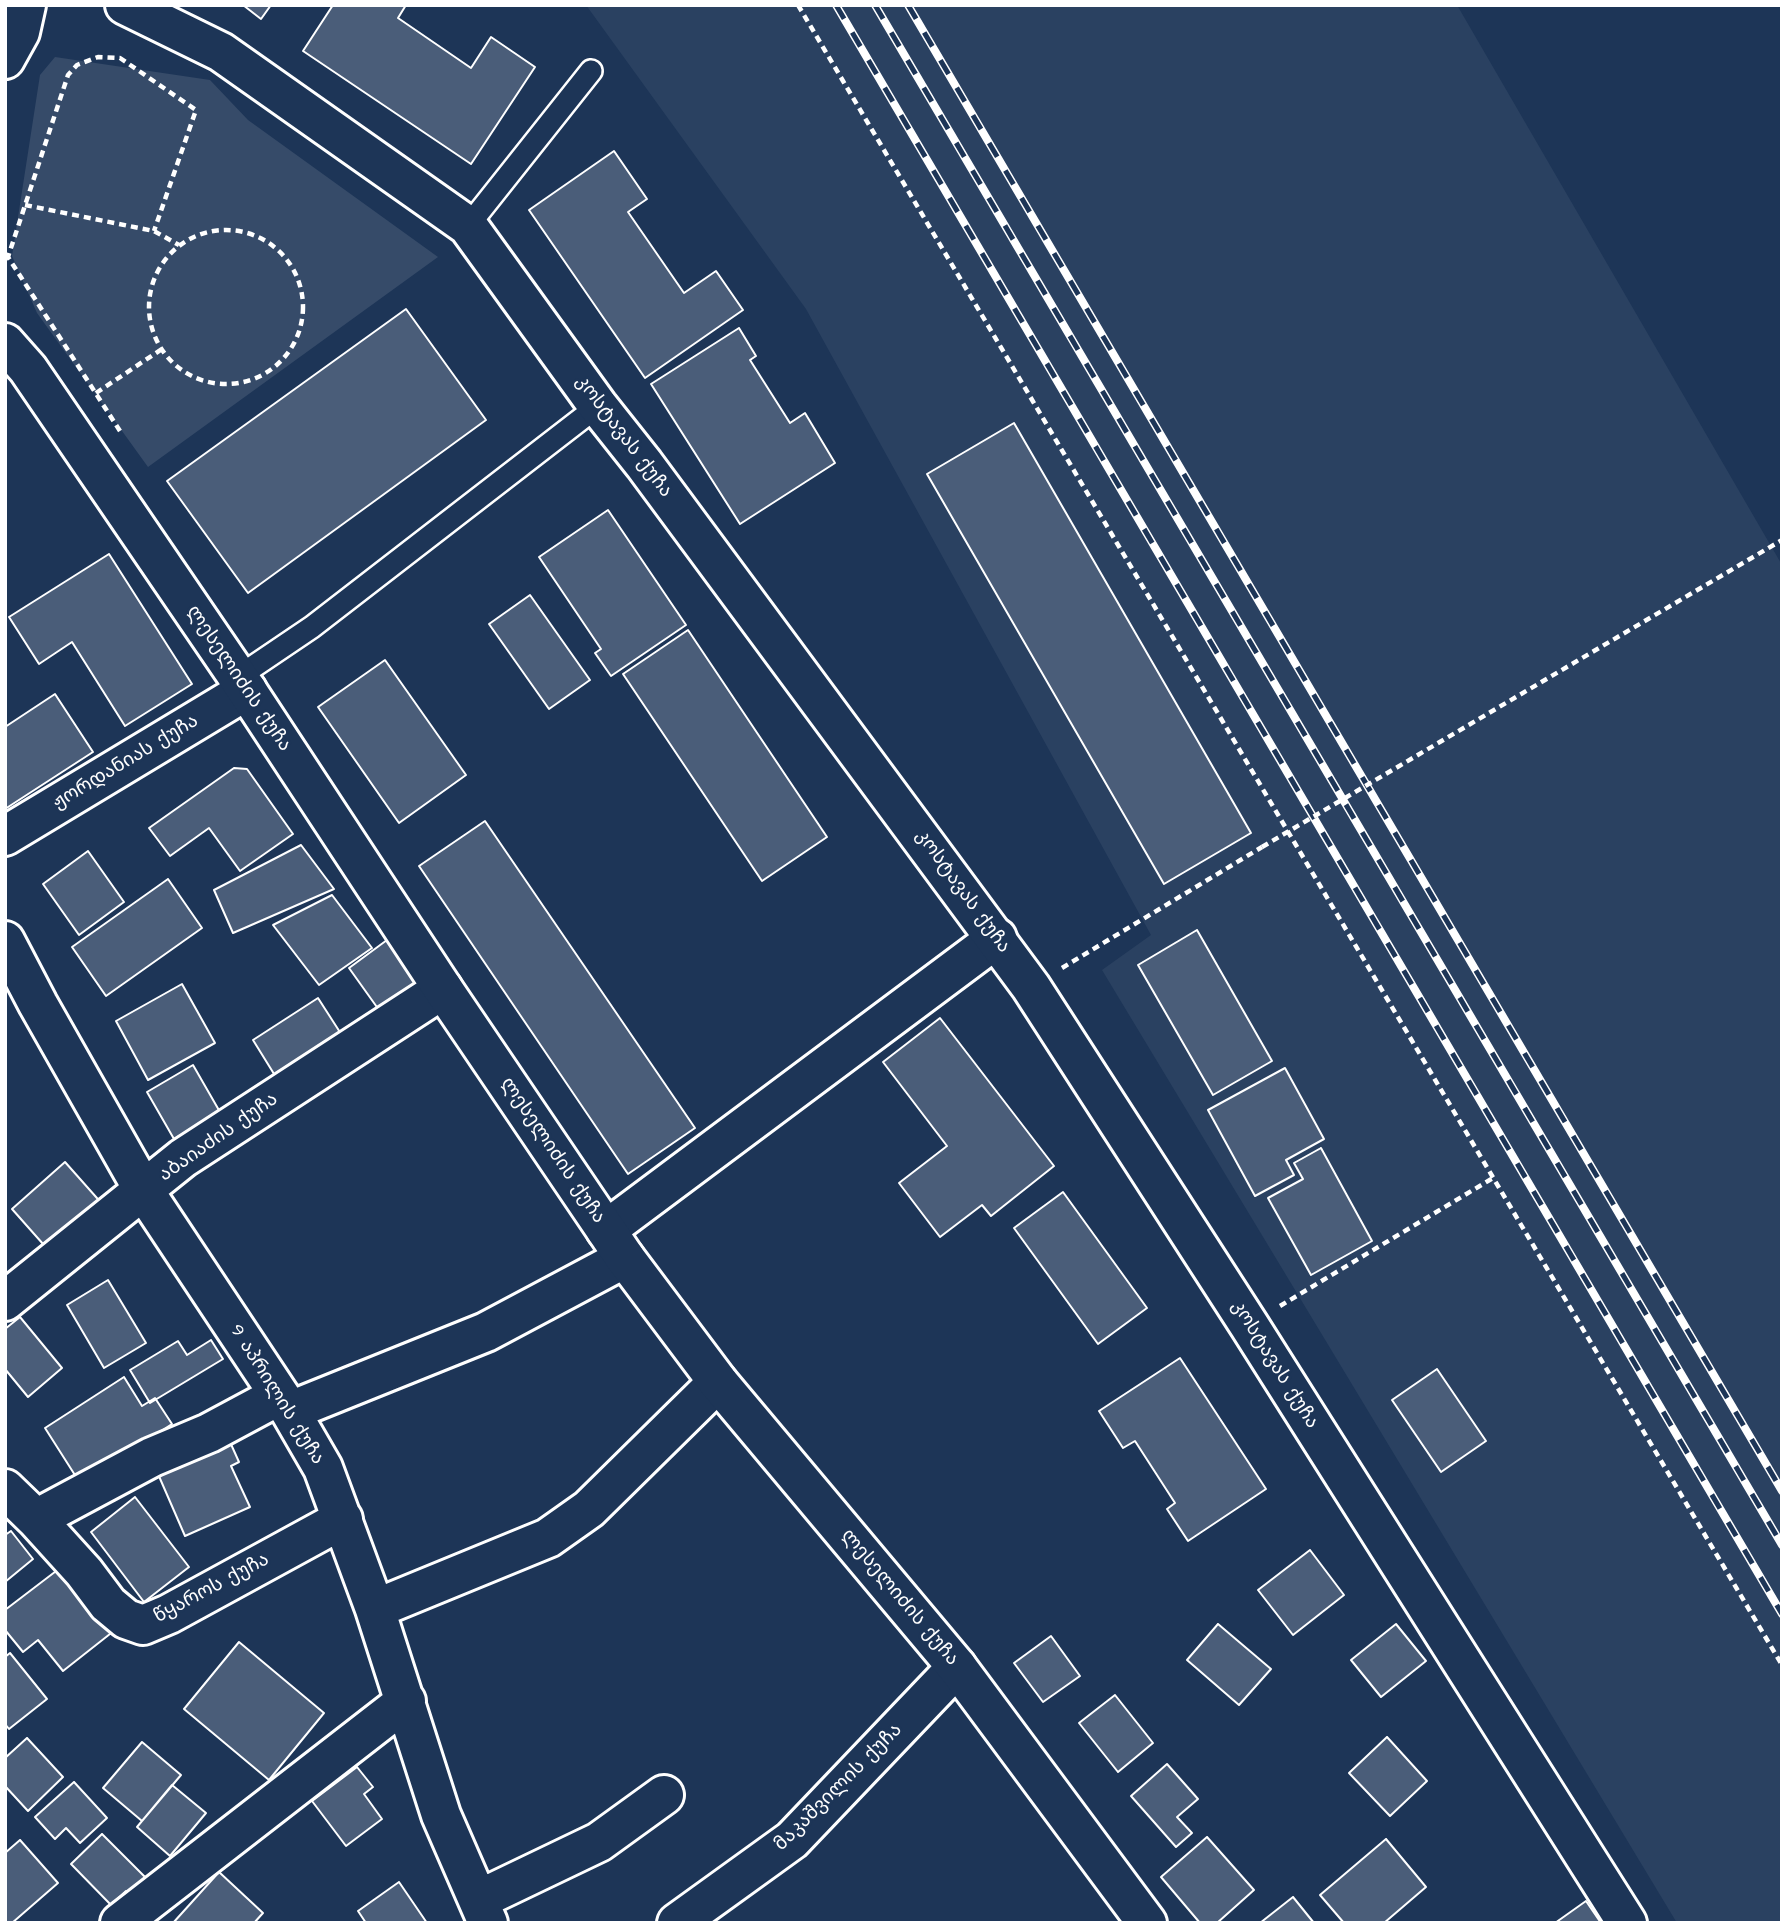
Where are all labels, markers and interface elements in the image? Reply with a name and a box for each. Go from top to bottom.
street label: კოსტავას ქუჩა [570,372,676,502]
street label: ლესელიძის ქუჩა [181,602,295,756]
street label: ჟორდანიას ქუჩა [49,711,203,815]
street label: კოსტავას ქუჩა [910,826,1014,958]
street label: ლესელიძის ქუჩა [495,1074,609,1228]
street label: აბაიაძის ქუჩა [155,1089,283,1187]
street label: კოსტავას ქუჩა [1225,1297,1323,1433]
street label: 9 აპრილის ქუჩა [224,1321,328,1469]
street label: ლესელიძის ქუჩა [835,1525,963,1671]
street label: წყაროს ქუჩა [150,1549,274,1629]
street label: მაკაშვილის ქუჩა [770,1719,908,1857]

